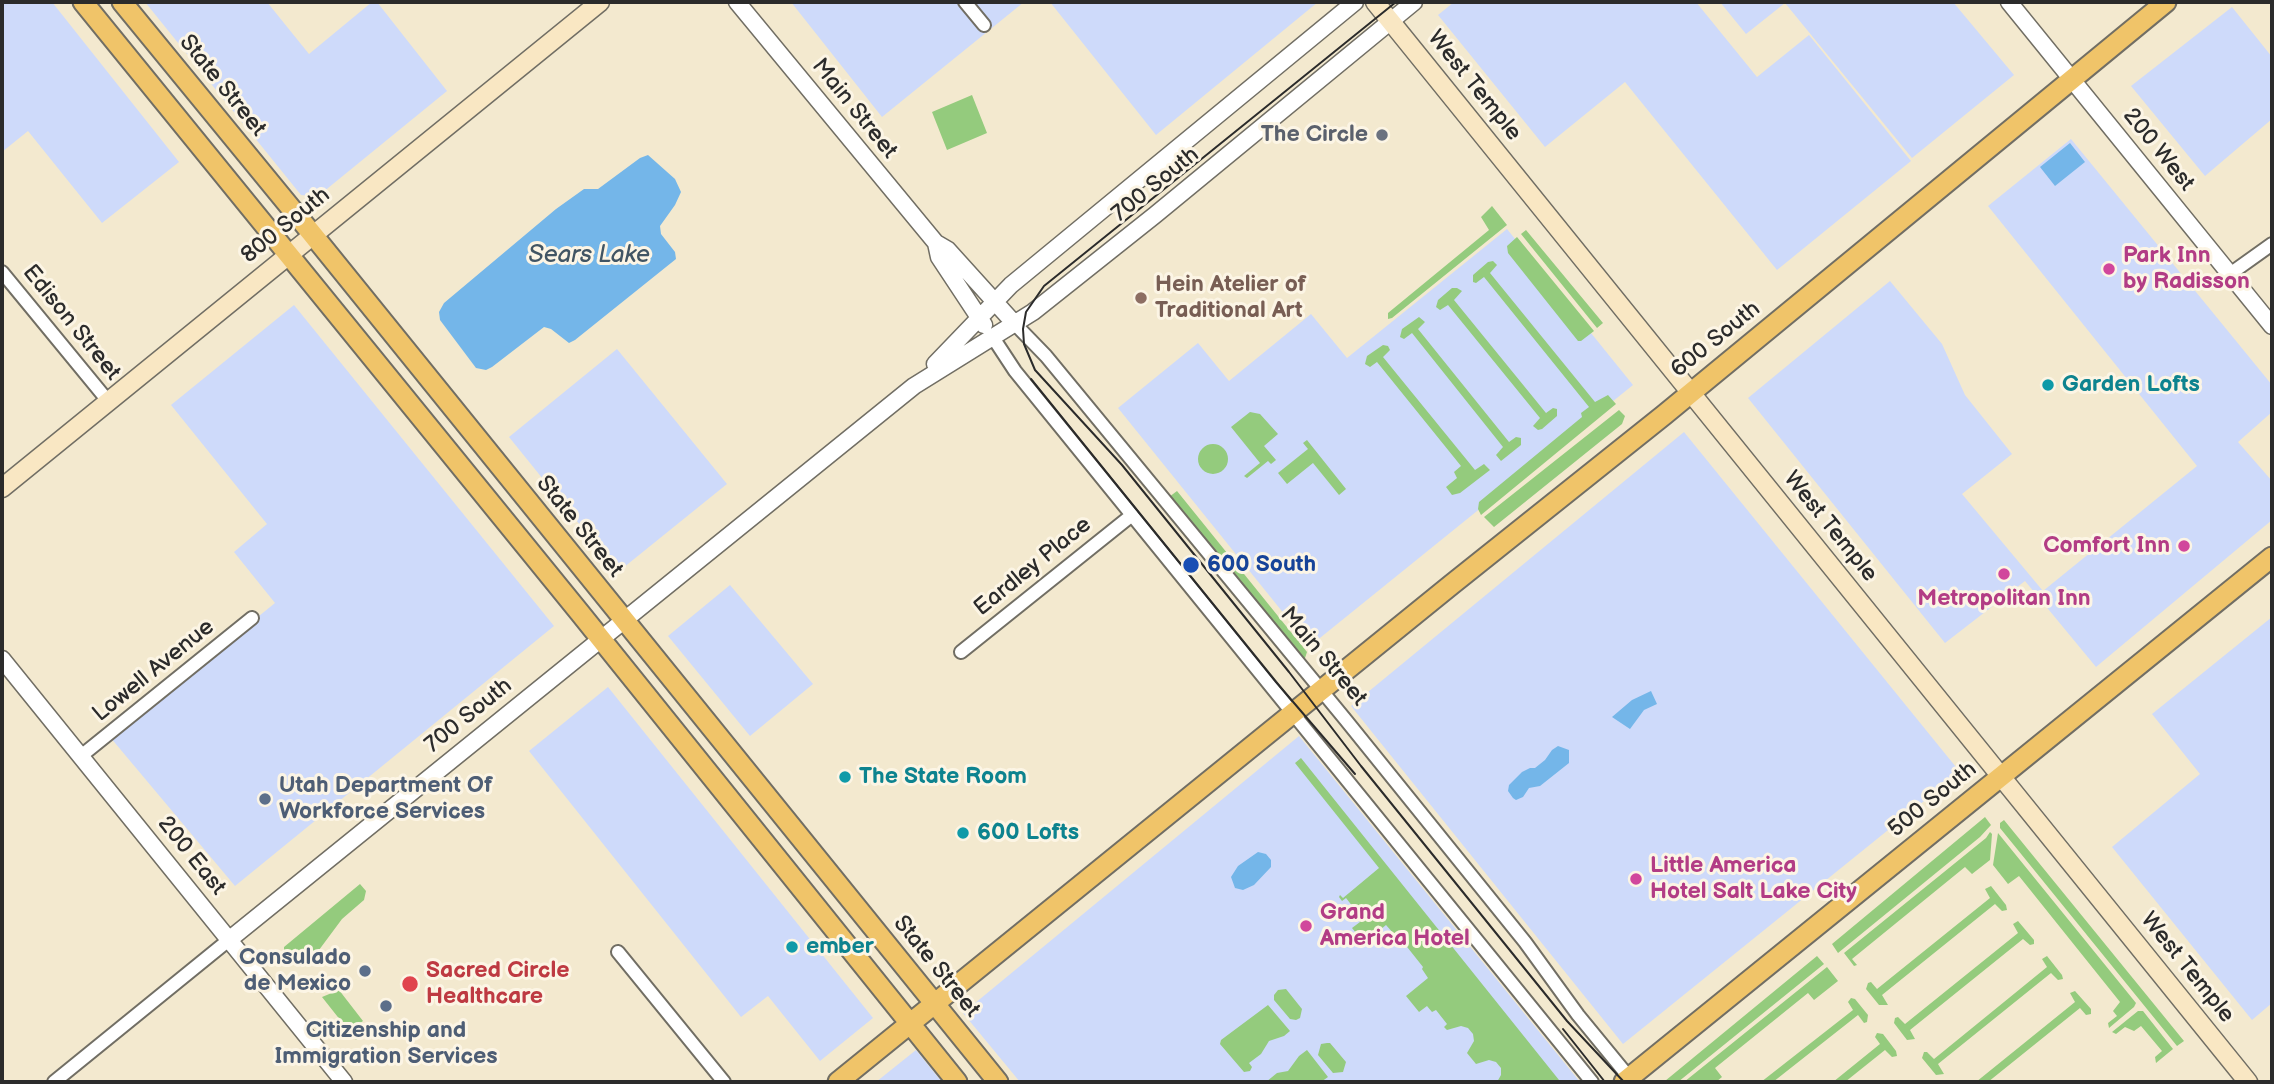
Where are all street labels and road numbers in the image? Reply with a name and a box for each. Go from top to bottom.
street label: West Temple [1421,25,1527,147]
street label: State Street [173,30,271,142]
street label: Main Street [805,53,903,165]
street label: 200 West [2116,103,2200,197]
street label: 700 South [1107,142,1205,228]
street label: 800 South [236,182,336,270]
street label: Edison Street [16,260,126,386]
street label: 600 South [1666,296,1766,384]
street label: West Temple [1777,466,1883,588]
street label: State Street [530,471,628,583]
street label: Eardley Place [969,511,1097,623]
street label: Main Street [1274,602,1372,712]
street label: Lowell Avenue [88,614,220,728]
street label: 700 South [420,673,518,759]
street label: 500 South [1883,756,1983,844]
street label: 200 East [151,811,231,901]
street label: West Temple [2134,907,2240,1029]
street label: State Street [887,911,985,1023]

